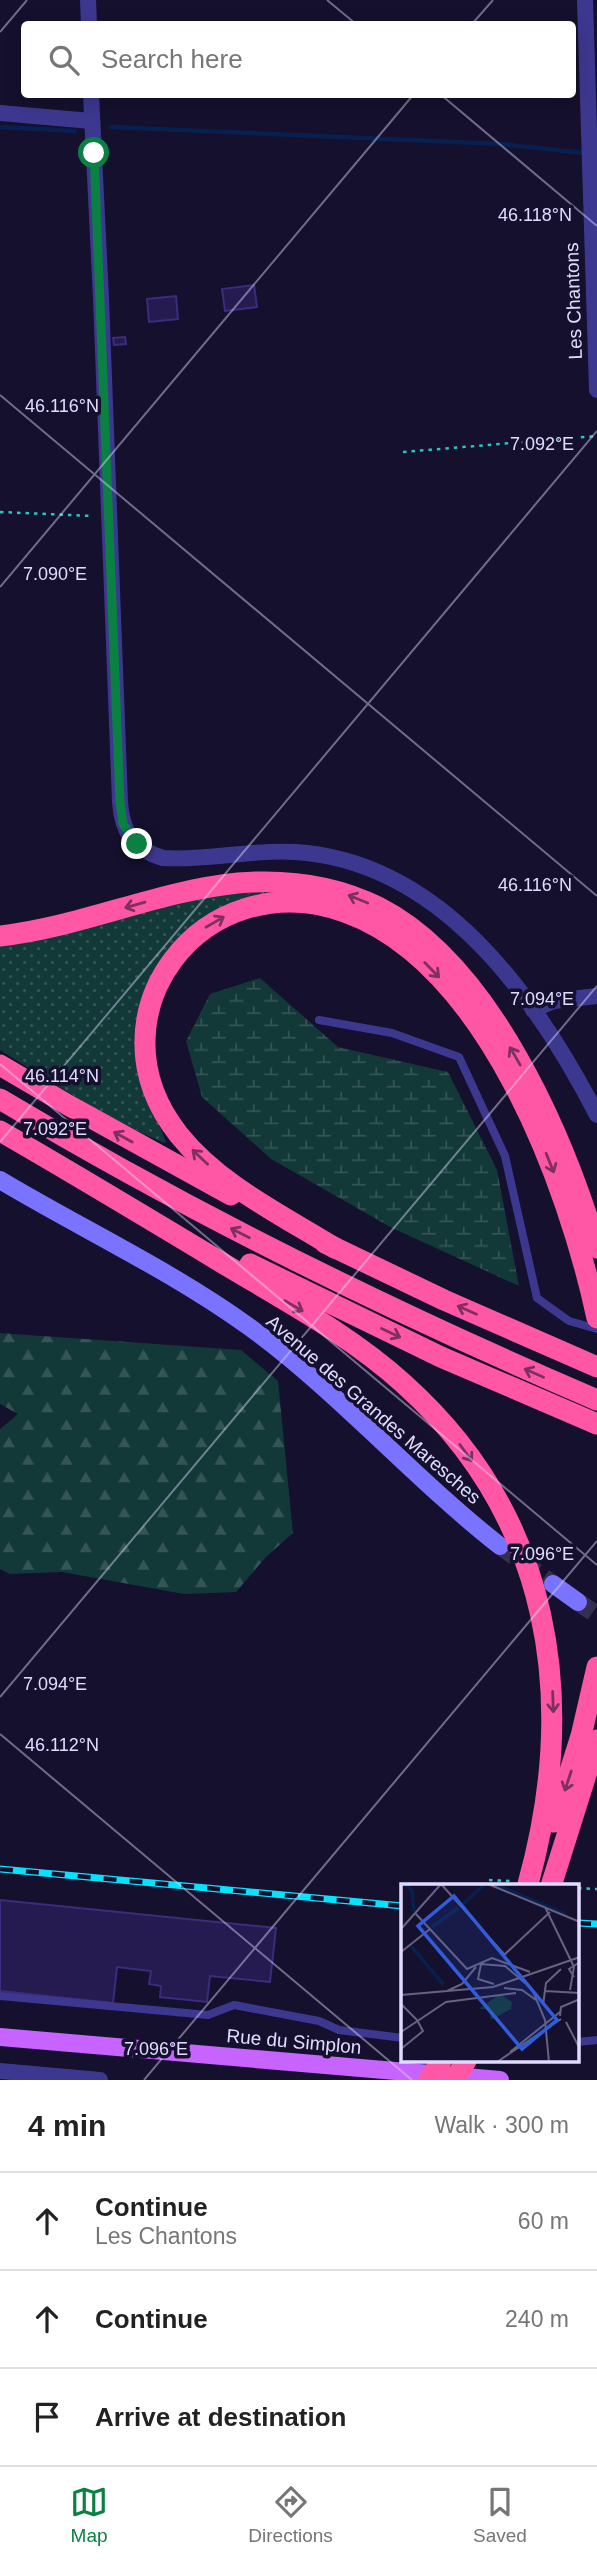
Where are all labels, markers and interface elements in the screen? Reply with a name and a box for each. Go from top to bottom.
search box [21,21,576,98]
icon: search [45,41,83,79]
text: Search here [101,44,243,74]
route start [78,137,109,168]
text: 46.118°N [498,205,572,225]
street label: Les Chantons [561,242,586,360]
text: 46.116°N [25,396,99,416]
text: 7.092°E [510,434,574,454]
text: 7.090°E [23,564,87,584]
route end [121,828,152,859]
text: 46.116°N [498,875,572,895]
one-way arrow [347,891,369,904]
one-way arrow [124,899,147,912]
one-way arrow [204,915,224,929]
one-way arrow [424,961,441,978]
text: 7.094°E [510,989,574,1009]
one-way arrow [508,1047,522,1067]
text: 46.114°N [25,1066,99,1086]
text: 7.092°E [23,1119,87,1139]
one-way arrow [114,1130,134,1144]
one-way arrow [191,1149,209,1165]
one-way arrow [544,1152,557,1173]
one-way arrow [230,1226,251,1240]
one-way arrow [284,1299,304,1313]
one-way arrow [457,1303,478,1316]
street label: Avenue des Grandes Maresches [262,1311,485,1508]
one-way arrow [380,1327,401,1340]
one-way arrow [524,1366,546,1379]
one-way arrow [458,1443,473,1462]
text: 7.096°E [510,1544,574,1564]
text: 7.094°E [23,1674,87,1694]
one-way arrow [546,1690,559,1713]
text: 46.112°N [25,1735,99,1755]
one-way arrow [561,1769,573,1791]
inset map [401,1884,580,2062]
street label: Rue du Simplon [226,2025,362,2058]
text: 7.096°E [124,2039,188,2059]
text: 4 min [28,2109,106,2142]
text: Walk · 300 m [434,2112,569,2138]
text: Continue [95,2192,208,2222]
icon: ahead [28,2202,66,2240]
text: 60 m [518,2208,569,2234]
text: Les Chantons [95,2223,237,2249]
icon: ahead [28,2300,66,2338]
text: Continue [95,2304,208,2334]
text: 240 m [505,2306,569,2332]
icon: arrive [28,2398,66,2436]
text: Arrive at destination [95,2402,346,2432]
tab: Map [70,2483,108,2547]
tab: Directions [248,2483,333,2547]
tab: Saved [473,2483,527,2547]

